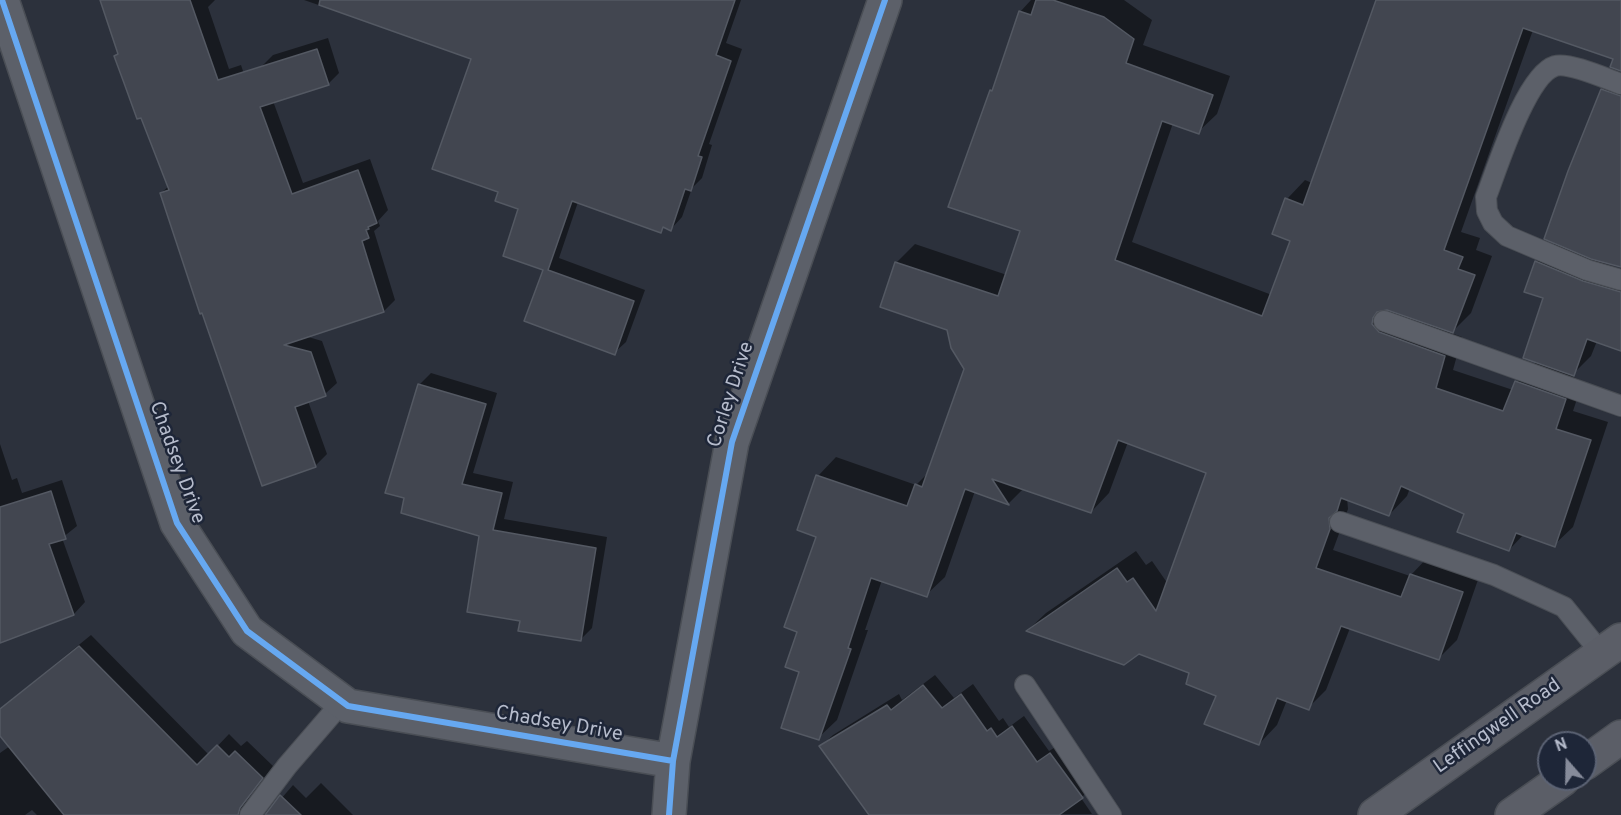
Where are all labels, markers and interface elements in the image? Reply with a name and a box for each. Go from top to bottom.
street label: Corley Drive [704,339,760,451]
street label: Chadsey Drive [143,398,209,528]
street label: Leffingwell Road [1430,674,1566,780]
street label: Chadsey Drive [494,702,624,748]
north arrow [1537,731,1597,791]
text: N [1553,735,1570,757]

